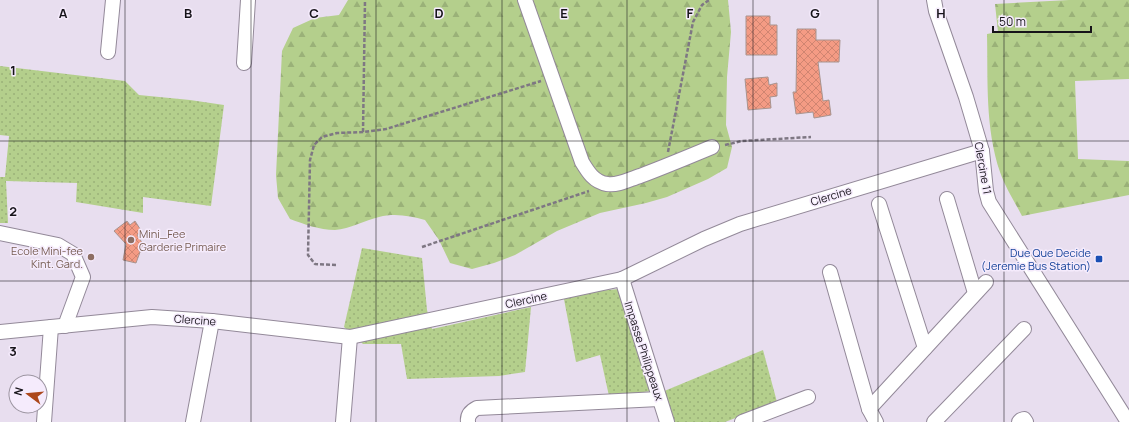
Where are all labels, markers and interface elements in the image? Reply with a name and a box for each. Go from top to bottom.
text: A [59,4,68,22]
text: B [184,4,192,22]
text: C [309,4,319,22]
text: D [434,4,444,22]
text: E [560,4,568,22]
text: F [687,4,694,22]
text: G [810,4,820,22]
text: H [936,4,946,22]
scale bar [993,8,1091,34]
text: 50 m [999,13,1026,30]
text: 1 [10,61,16,79]
street label: Clercine 11 [972,141,995,195]
street label: Clercine [809,182,854,209]
text: 2 [9,202,17,220]
place label: Mini_Fee Garderie Primaire [139,226,227,254]
marker: Mini_Fee Garderie Primaire [126,235,136,245]
place label: Ecole Mini-fee Kint. Gard. [11,243,84,271]
place label: Due Que Decide (Jeremie Bus Station) [981,245,1092,273]
marker: Ecole Mini-fee Kint. Gard. [86,252,96,262]
marker: Due Que Decide (Jeremie Bus Station) [1094,254,1104,264]
street label: Clercine [504,288,549,311]
street label: Impasse Philippeaux [621,299,668,403]
street label: Clercine [173,311,217,328]
text: 3 [9,342,17,360]
north arrow [8,374,48,414]
text: N [10,385,26,397]

